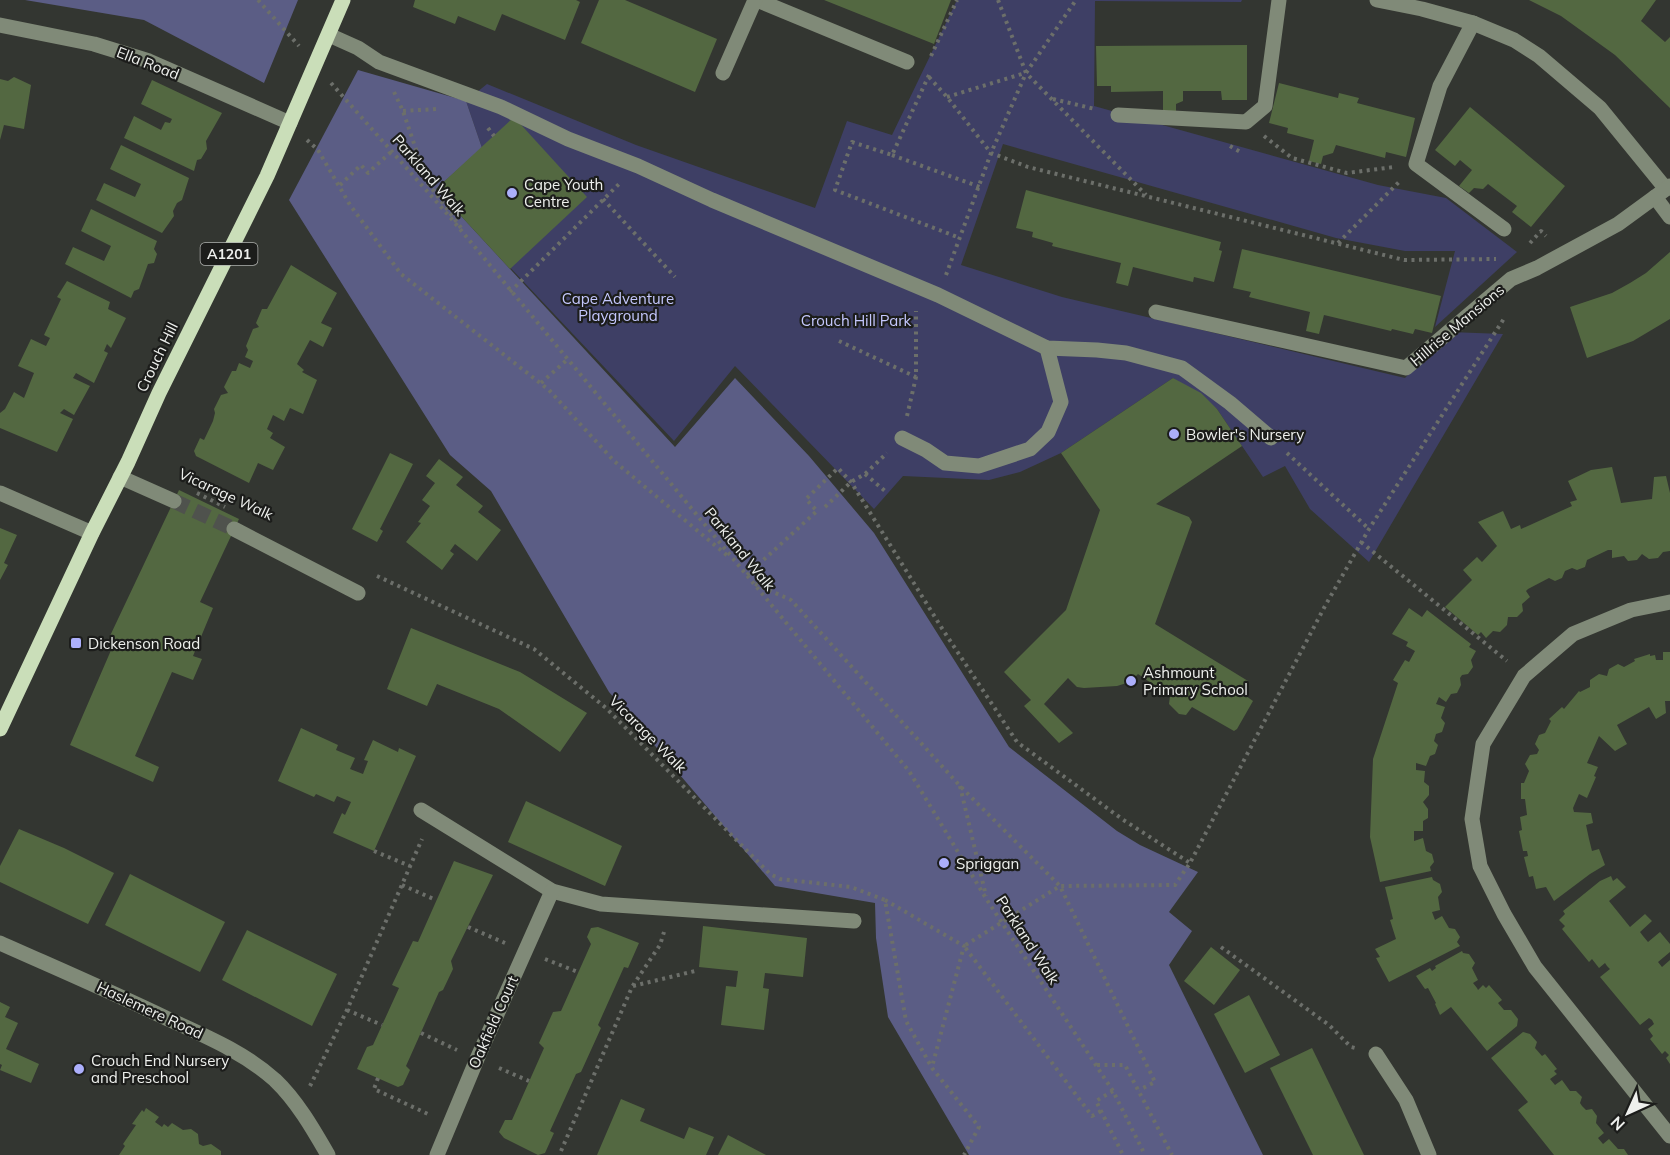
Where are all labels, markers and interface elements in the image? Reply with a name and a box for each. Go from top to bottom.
street label: Ella Road [114,42,182,84]
street label: Parkland Walk [388,130,470,220]
place label: Cape Youth Centre [524,175,603,211]
marker: Cape Youth Centre [505,186,519,200]
road number: A1201 [200,243,258,265]
street label: Hillrise Mansions [1406,280,1508,370]
park label: Cape Adventure Playground [562,289,674,325]
park label: Crouch Hill Park [801,311,912,330]
street label: Crouch Hill [132,319,182,395]
place label: Bowler's Nursery [1186,425,1304,444]
marker: Bowler's Nursery [1167,427,1181,441]
street label: Vicarage Walk [176,464,276,524]
street label: Parkland Walk [701,503,780,595]
place label: Dickenson Road [88,634,200,653]
marker: Dickenson Road [69,636,83,650]
place label: Ashmount Primary School [1143,663,1248,699]
marker: Ashmount Primary School [1124,674,1138,688]
street label: Vicarage Walk [605,691,691,777]
place label: Spriggan [956,854,1019,873]
marker: Spriggan [937,856,951,870]
street label: Parkland Walk [992,892,1064,988]
street label: Oakfield Court [464,973,522,1071]
street label: Haslemere Road [94,977,206,1043]
place label: Crouch End Nursery and Preschool [91,1051,229,1087]
marker: Crouch End Nursery and Preschool [72,1062,86,1076]
north arrow [1598,1083,1658,1143]
text: N [1606,1112,1629,1135]

